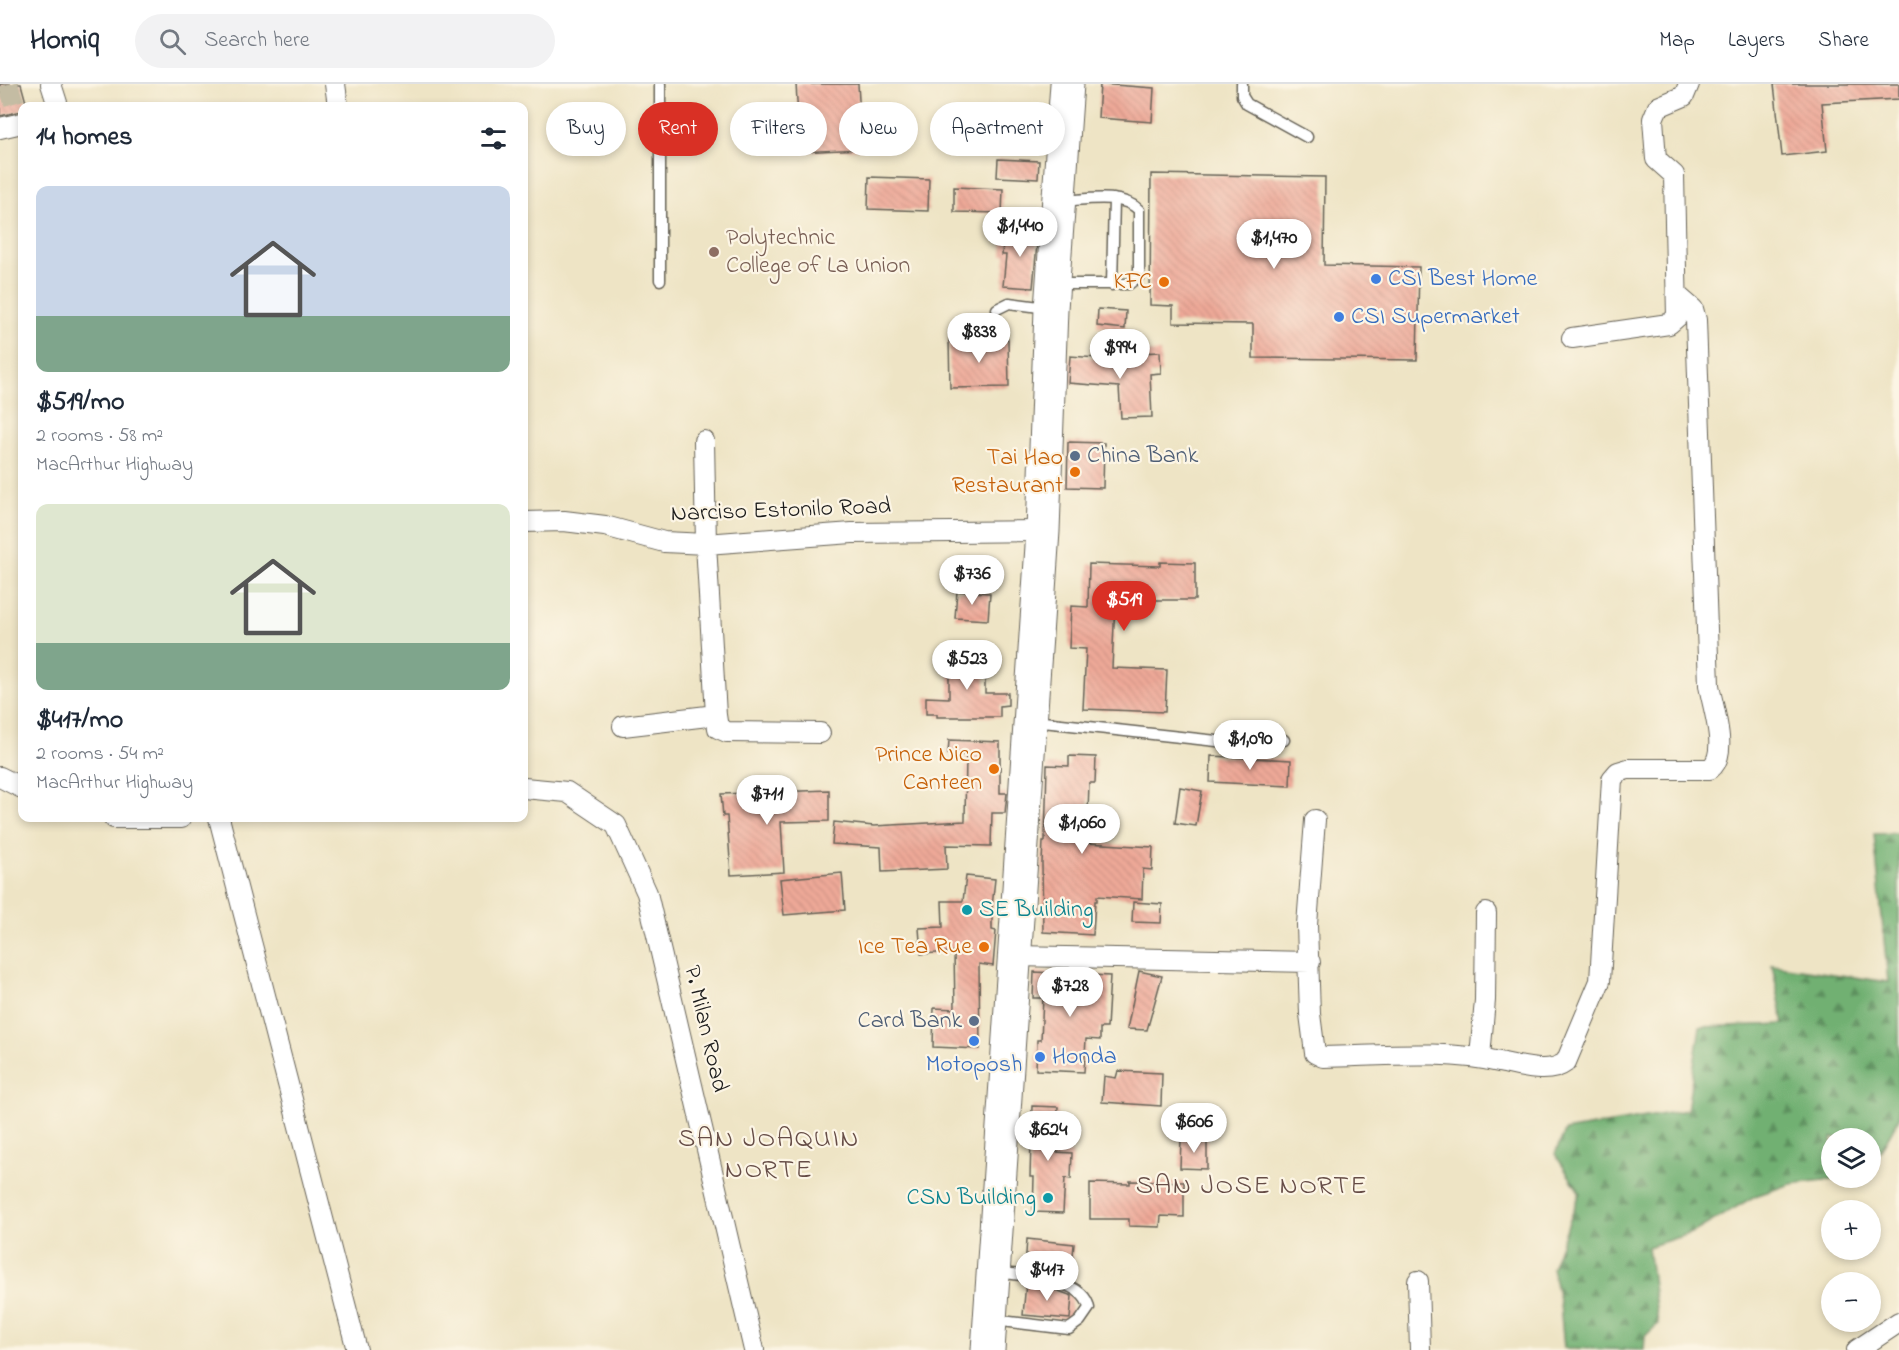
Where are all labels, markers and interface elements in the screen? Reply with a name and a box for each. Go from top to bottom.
search box [135,14,555,68]
text: Homiq [30,21,99,62]
icon: search [156,25,189,58]
text: Search here [204,25,310,57]
text: Map [1659,26,1695,56]
text: Layers [1728,26,1785,56]
text: Share [1818,26,1869,56]
chip: Buy [546,102,626,156]
chip: Rent [638,102,718,156]
chip: Filters [730,102,827,156]
chip: New [839,102,918,156]
chip: Apartment [930,102,1065,156]
text: 14 homes [36,119,132,157]
icon: filters [477,122,510,155]
pin: $1,440 [971,207,1069,258]
text: $1,440 [996,212,1044,241]
pin: $1,470 [1225,219,1323,270]
place label: Polytechnic College of La Union [726,221,910,284]
text: $1,470 [1250,224,1298,253]
icon: home [219,225,327,333]
marker: Polytechnic College of La Union [707,245,721,259]
place label: CSI Best Home [1388,262,1537,297]
place label: KFC [1114,265,1152,300]
marker: CSI Best Home [1369,272,1383,286]
marker: KFC [1157,275,1171,289]
place label: CSI Supermarket [1351,300,1520,335]
marker: CSI Supermarket [1332,310,1346,324]
pin: $838 [943,313,1015,364]
text: $838 [961,318,997,347]
pin: $994 [1084,329,1156,380]
text: $994 [1104,334,1136,363]
text: $519/mo [36,384,124,422]
text: 2 rooms · 58 m² [36,422,163,451]
place label: China Bank [1087,439,1199,474]
place label: Tai Hao Restaurant [952,441,1063,504]
marker: China Bank [1068,449,1082,463]
text: MacArthur Highway [36,451,193,480]
marker: Tai Hao Restaurant [1068,465,1082,479]
street label: Narciso Estonilo Road [670,490,892,532]
icon: home [219,543,327,651]
pin: $736 [936,555,1008,606]
text: $736 [953,560,991,589]
pin: $519 [1088,581,1160,632]
text: $519 [1106,586,1142,615]
pin: $523 [931,640,1003,691]
text: $523 [946,645,988,674]
text: $417/mo [36,702,123,740]
pin: $1,090 [1201,720,1299,771]
text: $1,090 [1227,725,1273,754]
place label: Prince Nico Canteen [875,738,982,801]
text: 2 rooms · 54 m² [36,740,164,769]
marker: Prince Nico Canteen [987,762,1001,776]
text: MacArthur Highway [36,769,193,798]
pin: $711 [731,775,803,826]
text: $711 [750,780,784,809]
pin: $1,060 [1033,804,1131,855]
text: $1,060 [1058,809,1106,838]
place label: SE Building [979,893,1094,928]
marker: SE Building [960,903,974,917]
place label: Ice Tea Rue [858,930,972,965]
marker: Ice Tea Rue [977,940,991,954]
street label: P. Milan Road [673,962,737,1096]
pin: $728 [1034,967,1106,1018]
text: $728 [1051,972,1089,1001]
place label: Card Bank [857,1004,962,1039]
marker: Card Bank [967,1014,981,1028]
marker: Motoposh [967,1034,981,1048]
place label: Honda [1052,1040,1117,1075]
place label: Motoposh [926,1048,1022,1083]
marker: Honda [1033,1050,1047,1064]
pin: $606 [1158,1103,1230,1154]
text: $606 [1175,1108,1213,1137]
pin: $624 [1012,1111,1084,1162]
text: $624 [1028,1116,1068,1145]
district label: SAN JOAQUIN NORTE [678,1120,860,1190]
map controls [1821,1128,1881,1332]
button: layers [1821,1128,1881,1188]
district label: SAN JOSE NORTE [1136,1167,1368,1206]
place label: CSN Building [907,1181,1036,1216]
marker: CSN Building [1041,1191,1055,1205]
button: + [1821,1200,1881,1260]
pin: $417 [1011,1251,1083,1302]
text: $417 [1030,1256,1064,1285]
button: − [1821,1272,1881,1332]

